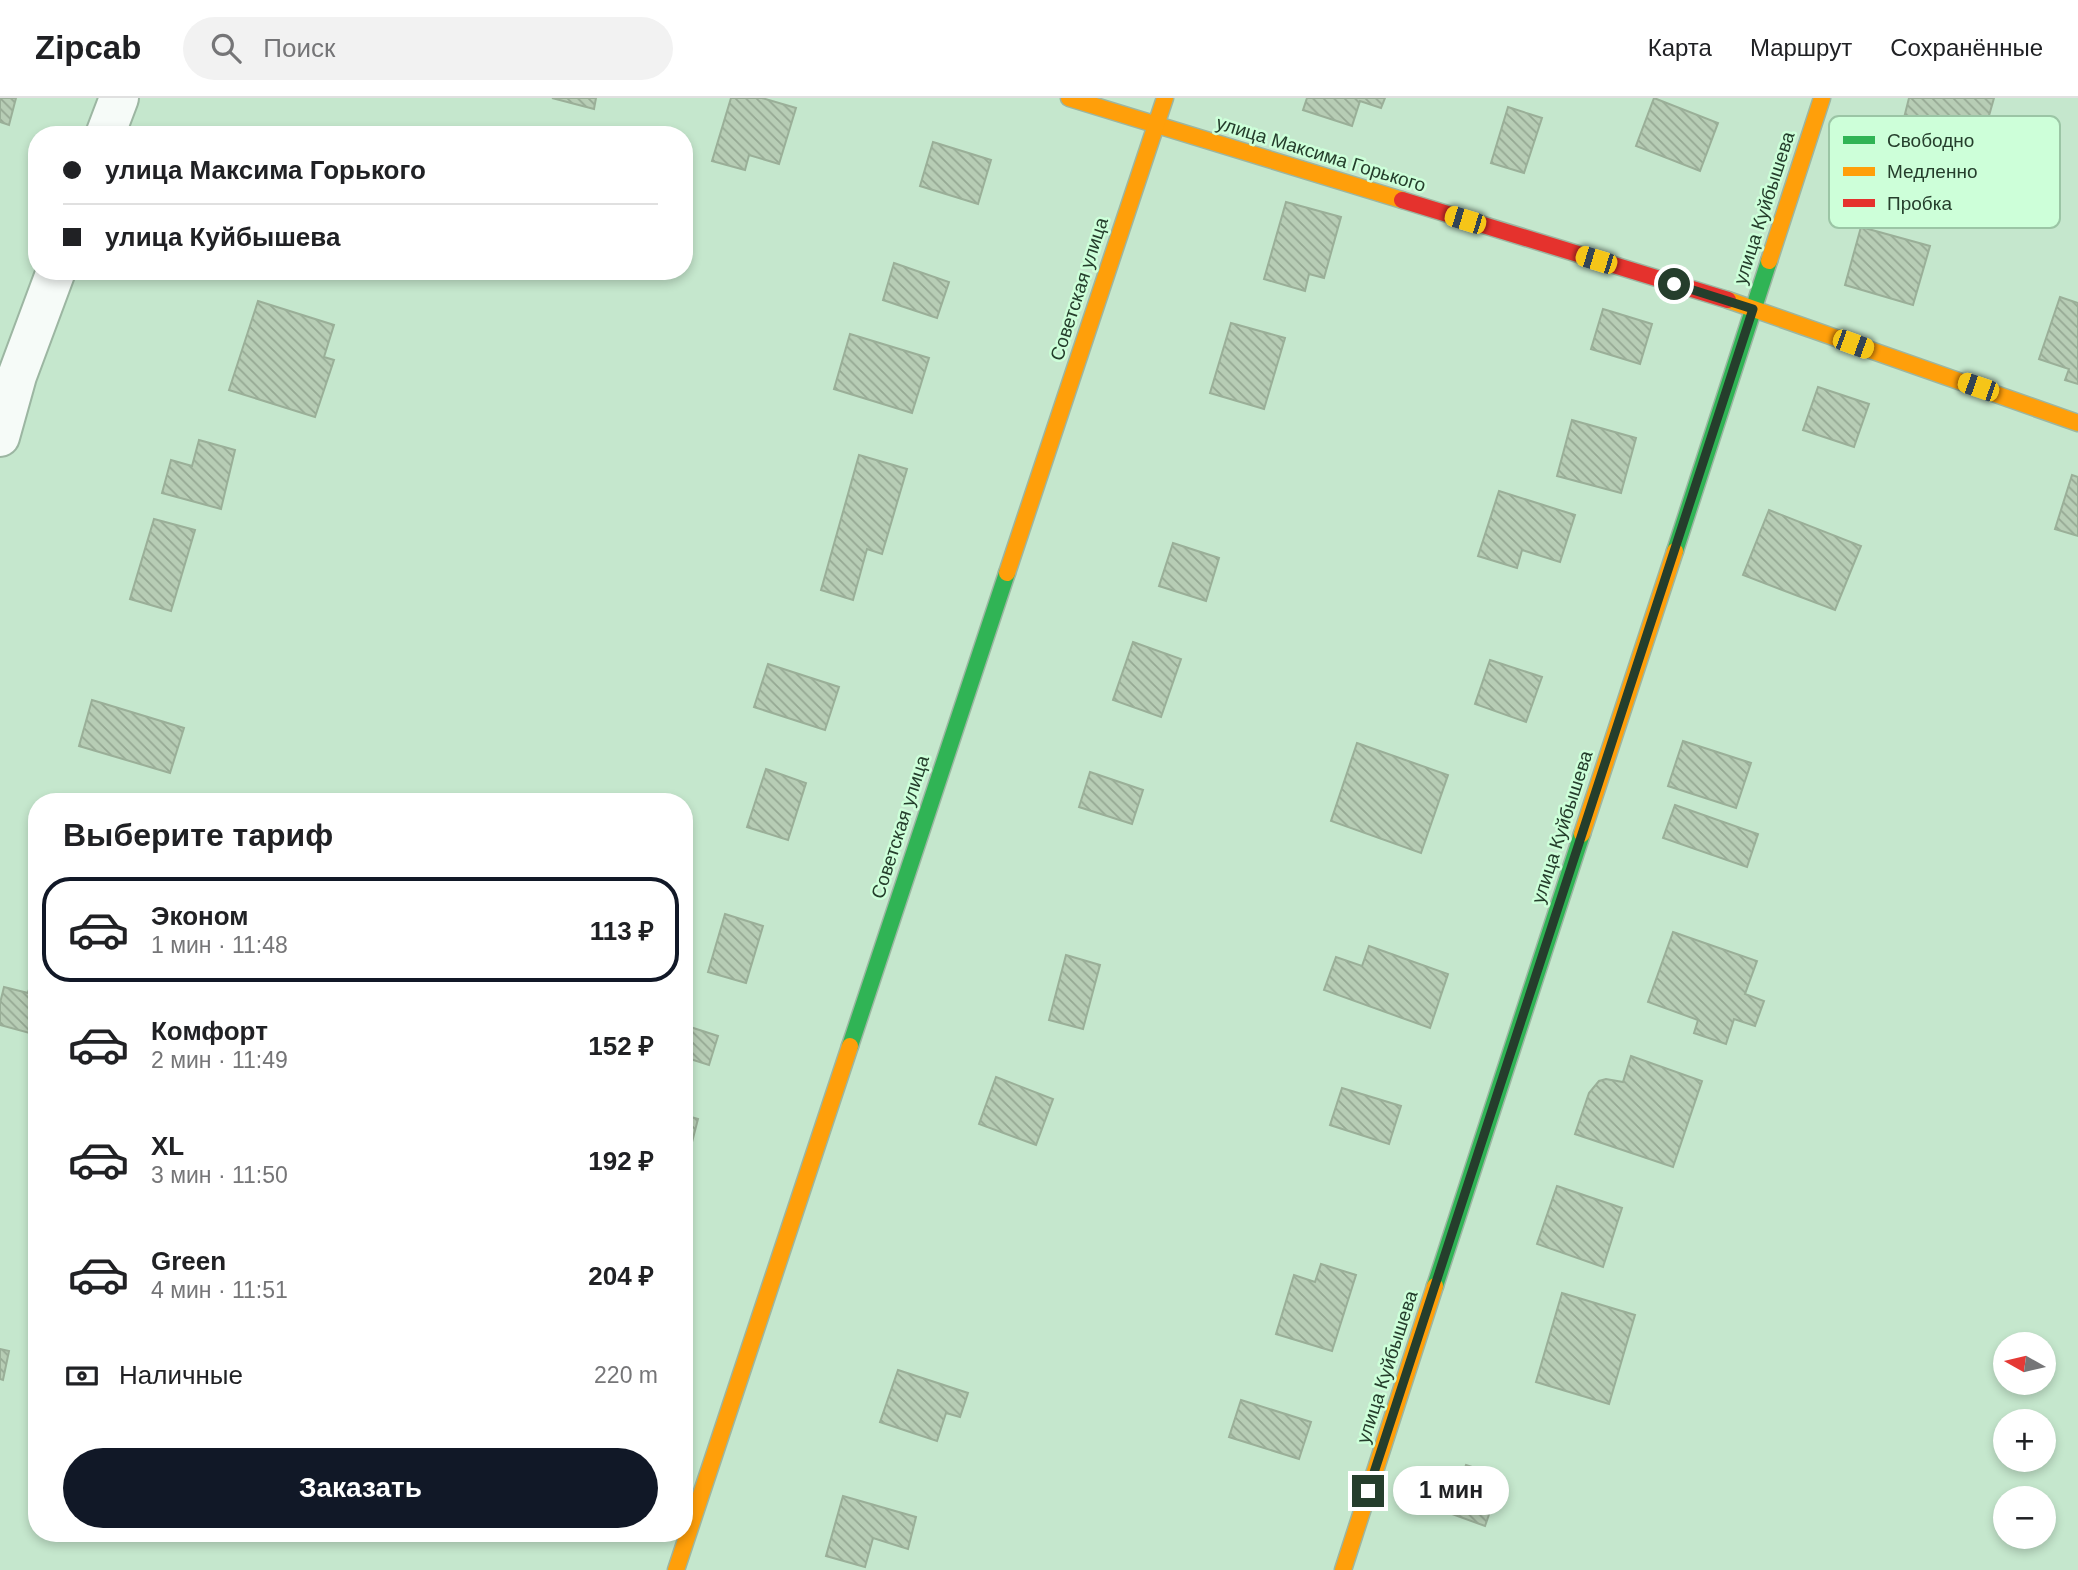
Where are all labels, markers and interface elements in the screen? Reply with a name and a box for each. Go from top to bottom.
search box [183,17,673,80]
text: Zipcab [35,29,141,66]
icon: search [207,29,245,67]
text: Поиск [263,33,335,63]
text: Карта [1648,34,1712,61]
text: Маршрут [1750,34,1852,61]
text: Сохранённые [1890,34,2043,61]
street label: улица Максима Горького [1214,112,1428,196]
legend [1829,116,2060,228]
street label: улица Куйбышева [1729,129,1799,287]
text: Свободно [1887,130,1974,151]
text: улица Максима Горького [105,155,426,185]
text: Медленно [1887,161,1977,182]
text: Пробка [1887,193,1952,214]
car [1442,204,1489,236]
street label: Советская улица [1046,214,1112,363]
text: улица Куйбышева [105,222,340,252]
car [1573,244,1620,276]
route start [1658,268,1690,300]
car [1830,327,1877,361]
car [1955,370,2002,404]
street label: улица Куйбышева [1527,748,1597,906]
street label: Советская улица [867,752,933,901]
text: Выберите тариф [63,817,333,853]
icon: car [67,898,130,961]
text: Эконом [151,901,249,931]
text: 113 ₽ [590,916,654,946]
text: 1 мин · 11:48 [151,932,288,958]
icon: car [67,1013,130,1076]
text: Комфорт [151,1016,268,1046]
text: 152 ₽ [588,1031,654,1061]
text: 2 мин · 11:49 [151,1047,288,1073]
icon: car [67,1128,130,1191]
text: XL [151,1131,184,1161]
text: 192 ₽ [588,1146,654,1176]
text: 3 мин · 11:50 [151,1162,288,1188]
icon: car [67,1243,130,1306]
text: Green [151,1246,226,1276]
text: 204 ₽ [588,1261,654,1291]
text: 4 мин · 11:51 [151,1277,288,1303]
street label: улица Куйбышева [1352,1288,1422,1446]
north arrow [1993,1332,2056,1395]
map controls [1993,1332,2056,1549]
icon: cash [63,1357,101,1395]
text: Наличные [119,1360,243,1390]
text: 220 m [594,1362,658,1388]
button: + [1993,1409,2056,1472]
button: Заказать [63,1448,658,1528]
callout: 1 мин [1392,1466,1508,1516]
route end [1352,1475,1384,1507]
text: 1 мин [1419,1477,1483,1503]
button: − [1993,1486,2056,1549]

